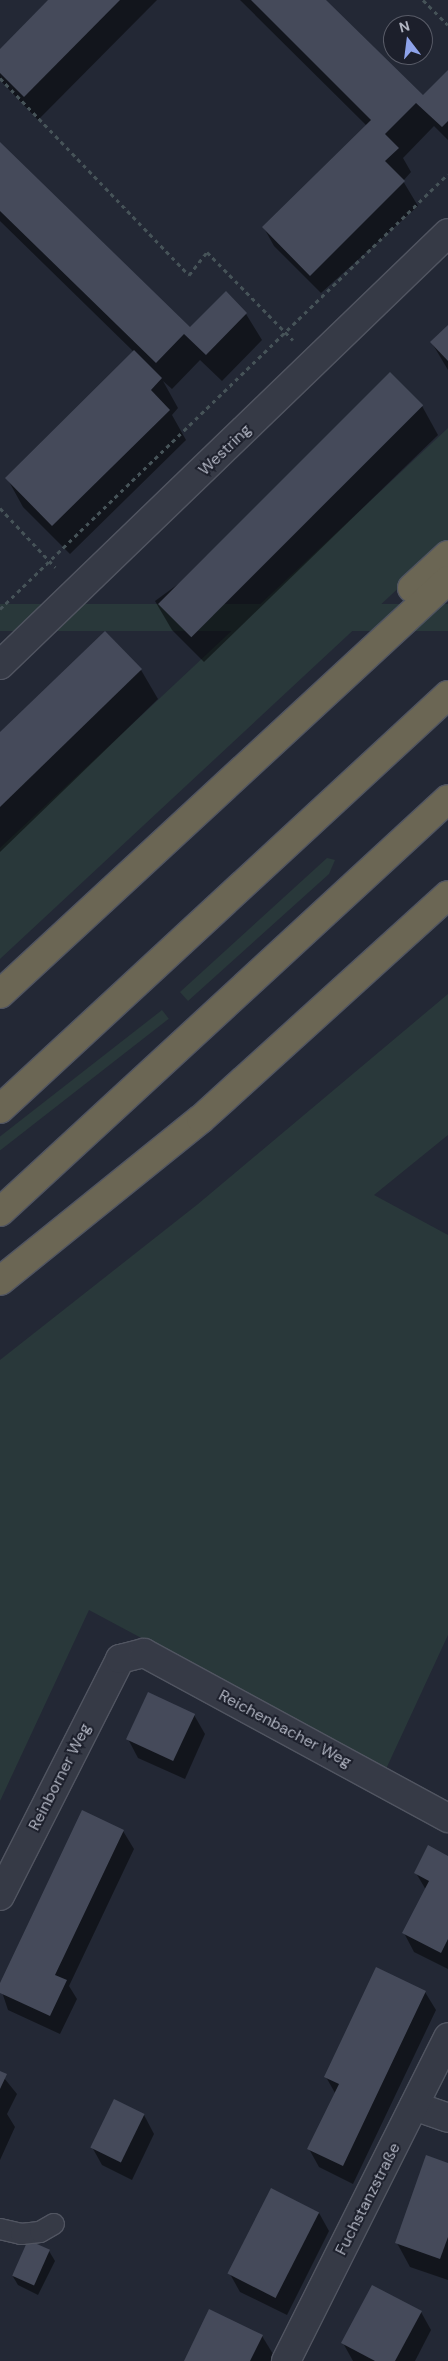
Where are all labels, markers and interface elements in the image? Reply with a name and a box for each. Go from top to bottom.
north arrow [383,15,433,65]
text: N [397,16,412,36]
street label: Westring [195,420,255,480]
street label: Reichenbacher Weg [215,1686,355,1772]
street label: Reinborner Weg [25,1720,95,1834]
street label: Fuchstanzstraße [331,2140,405,2258]

